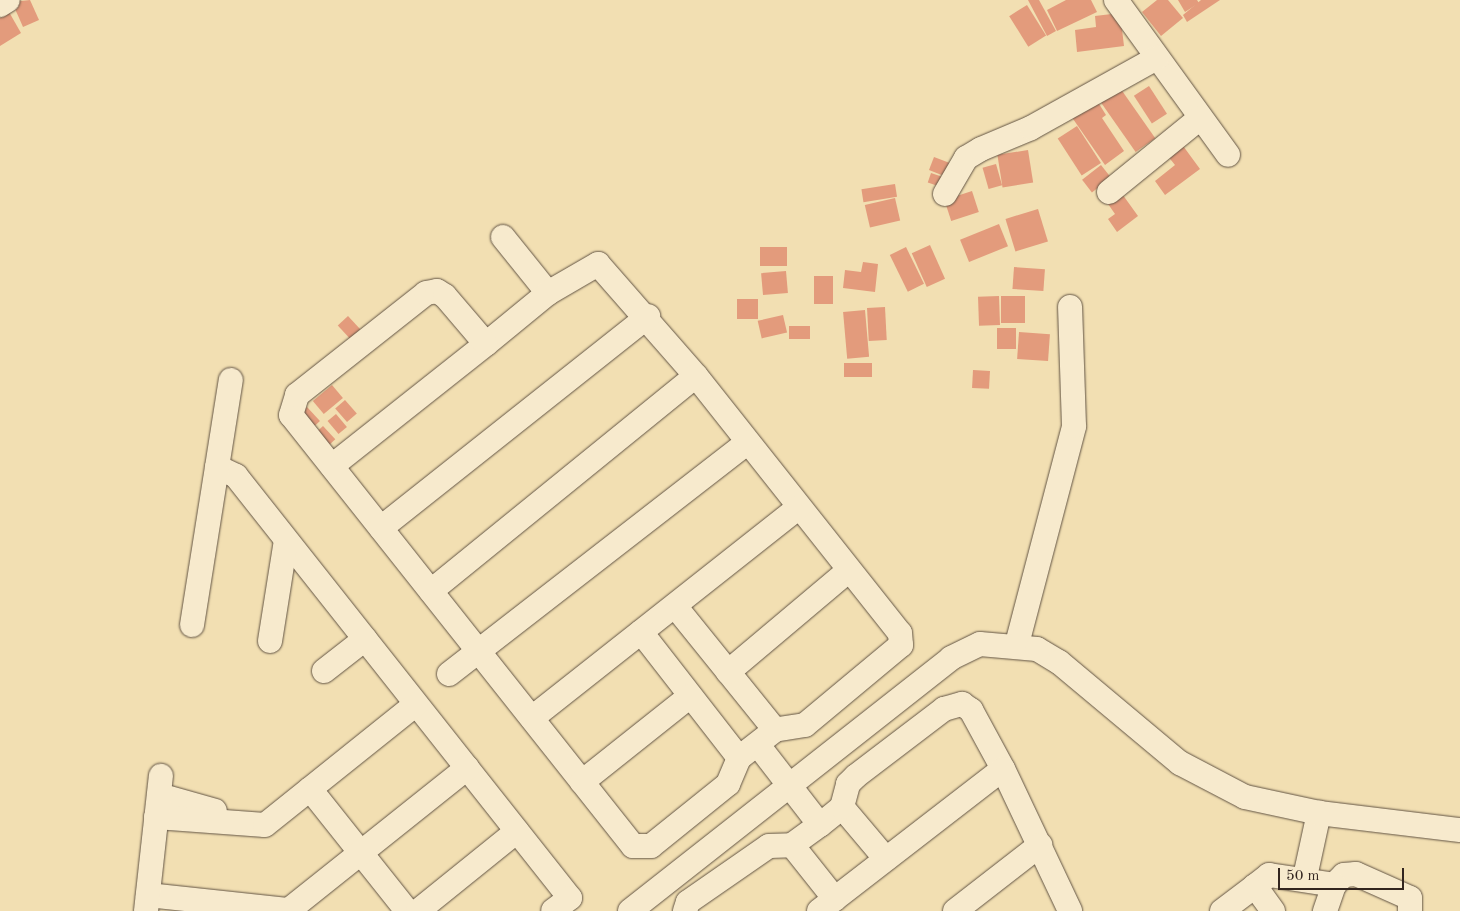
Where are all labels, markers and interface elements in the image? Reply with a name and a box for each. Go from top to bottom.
scale bar [1280,858,1406,890]
text: 50 m [1286,869,1320,884]

